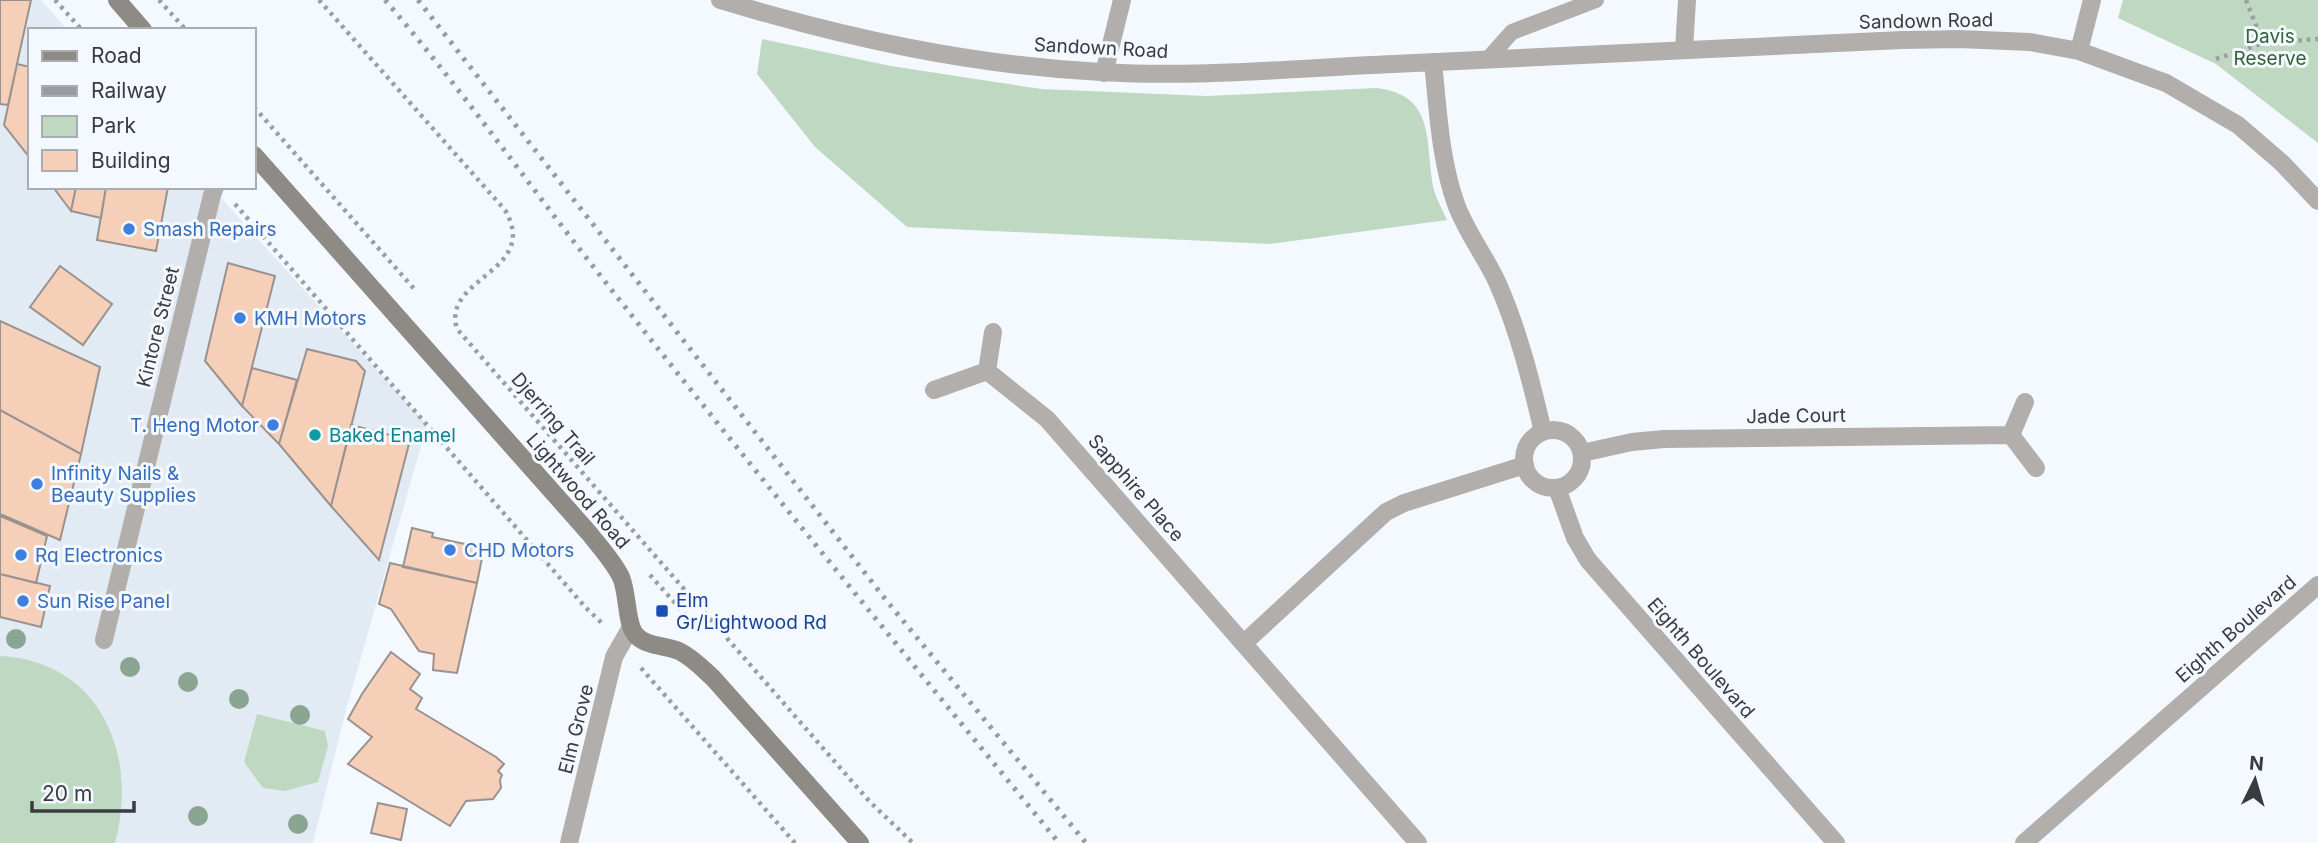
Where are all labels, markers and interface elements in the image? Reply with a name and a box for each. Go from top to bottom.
street label: Sandown Road [1858,8,1994,34]
park label: Davis Reserve [2234,25,2306,70]
legend [28,28,256,189]
street label: Sandown Road [1033,33,1169,63]
text: Road [91,43,142,68]
text: Railway [91,78,167,103]
text: Park [91,113,136,138]
text: Building [91,148,171,173]
place label: Smash Repairs [143,218,276,241]
marker: Smash Repairs [121,221,137,237]
street label: Kintore Street [132,264,184,390]
place label: KMH Motors [254,307,367,330]
marker: KMH Motors [232,310,248,326]
street label: Djerring Trail [506,368,600,470]
street label: Jade Court [1746,404,1846,428]
place label: T. Heng Motor [130,414,259,437]
marker: T. Heng Motor [265,417,281,433]
place label: Baked Enamel [329,424,456,447]
marker: Baked Enamel [307,427,323,443]
street label: Lightwood Road [522,429,634,553]
street label: Sapphire Place [1083,430,1189,546]
place label: Infinity Nails & Beauty Supplies [51,462,196,507]
marker: Infinity Nails & Beauty Supplies [29,476,45,492]
place label: CHD Motors [464,539,574,562]
marker: CHD Motors [442,542,458,558]
place label: Rq Electronics [35,544,163,567]
marker: Rq Electronics [13,547,29,563]
street label: Eighth Boulevard [2171,571,2301,687]
place label: Elm Gr/Lightwood Rd [676,589,827,634]
place label: Sun Rise Panel [37,590,170,613]
marker: Sun Rise Panel [15,593,31,609]
street label: Eighth Boulevard [1643,593,1759,723]
marker: Elm Gr/Lightwood Rd [654,603,670,619]
street label: Elm Grove [554,682,598,776]
north arrow [2220,745,2290,815]
text: N [2248,751,2265,776]
scale bar [32,770,133,814]
text: 20 m [42,781,92,806]

